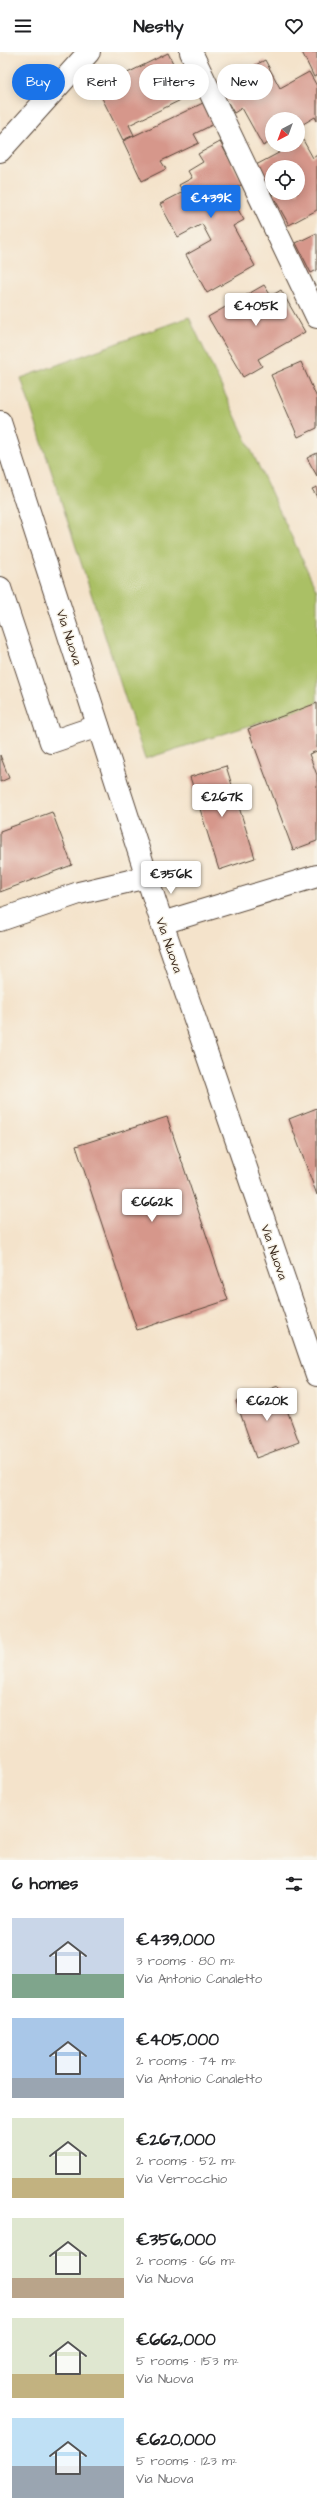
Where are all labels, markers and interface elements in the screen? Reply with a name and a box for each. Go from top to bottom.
text: Nestly [133,14,184,39]
icon: menu [12,15,34,37]
icon: heart [283,15,305,37]
chip: Buy [12,64,65,100]
chip: Rent [73,64,131,100]
chip: Filters [139,64,209,100]
chip: New [217,64,273,100]
north arrow [265,112,305,152]
map controls [265,112,305,200]
button: locate [265,160,305,200]
pin: €439K [183,185,239,219]
text: €439K [190,189,232,207]
pin: €405K [228,293,284,327]
text: €405K [234,297,278,315]
street label: Via Nuova [52,607,87,668]
pin: €267K [194,784,250,818]
text: €267K [201,788,243,806]
pin: €356K [143,861,199,895]
text: €356K [150,865,192,883]
street label: Via Nuova [151,915,187,976]
pin: €662K [124,1189,180,1223]
text: €662K [131,1193,173,1211]
street label: Via Nuova [256,1222,292,1283]
pin: €620K [239,1388,295,1422]
text: €620K [246,1392,288,1410]
text: 6 homes [12,1872,78,1896]
icon: filters [283,1873,305,1895]
text: €439,000 [136,1928,215,1952]
icon: home [44,1934,92,1982]
text: 3 rooms · 80 m² [136,1952,235,1970]
text: Via Antonio Canaletto [136,1970,262,1988]
text: €405,000 [136,2028,219,2052]
icon: home [44,2034,92,2082]
text: 2 rooms · 74 m² [136,2052,236,2070]
text: Via Antonio Canaletto [136,2070,262,2088]
text: €267,000 [136,2128,216,2152]
icon: home [44,2134,92,2182]
text: 2 rooms · 52 m² [136,2152,236,2170]
text: Via Verrocchio [136,2170,227,2188]
text: €356,000 [136,2228,216,2252]
icon: home [44,2234,92,2282]
text: 2 rooms · 66 m² [136,2252,236,2270]
text: Via Nuova [136,2270,193,2288]
text: €662,000 [136,2328,216,2352]
icon: home [44,2334,92,2382]
text: 5 rooms · 153 m² [136,2352,239,2370]
text: Via Nuova [136,2370,193,2388]
text: €620,000 [136,2428,216,2452]
icon: home [44,2434,92,2482]
text: 5 rooms · 123 m² [136,2452,237,2470]
text: Via Nuova [136,2470,193,2488]

